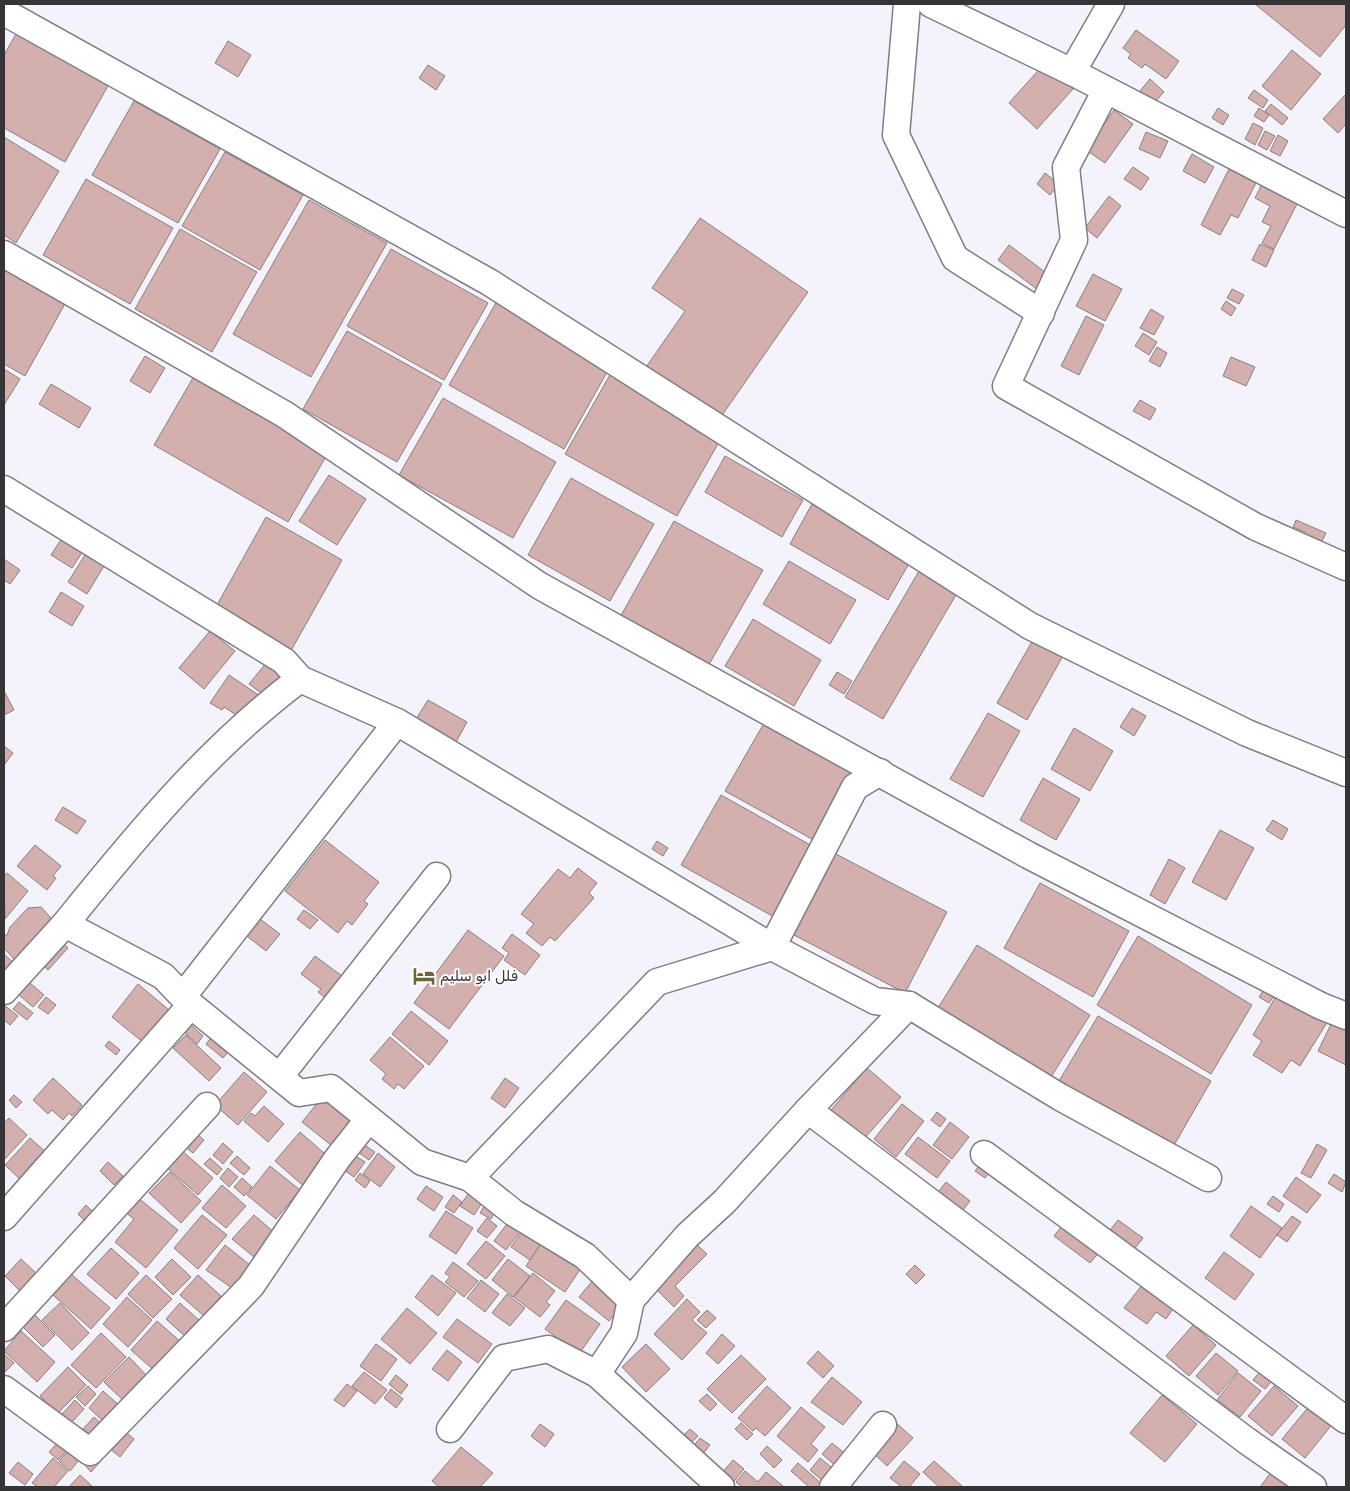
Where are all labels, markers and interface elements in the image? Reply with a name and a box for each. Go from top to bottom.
hotel icon: فلل ابو سليم [411,963,437,989]
place label: فلل ابو سليم [440,967,518,986]

